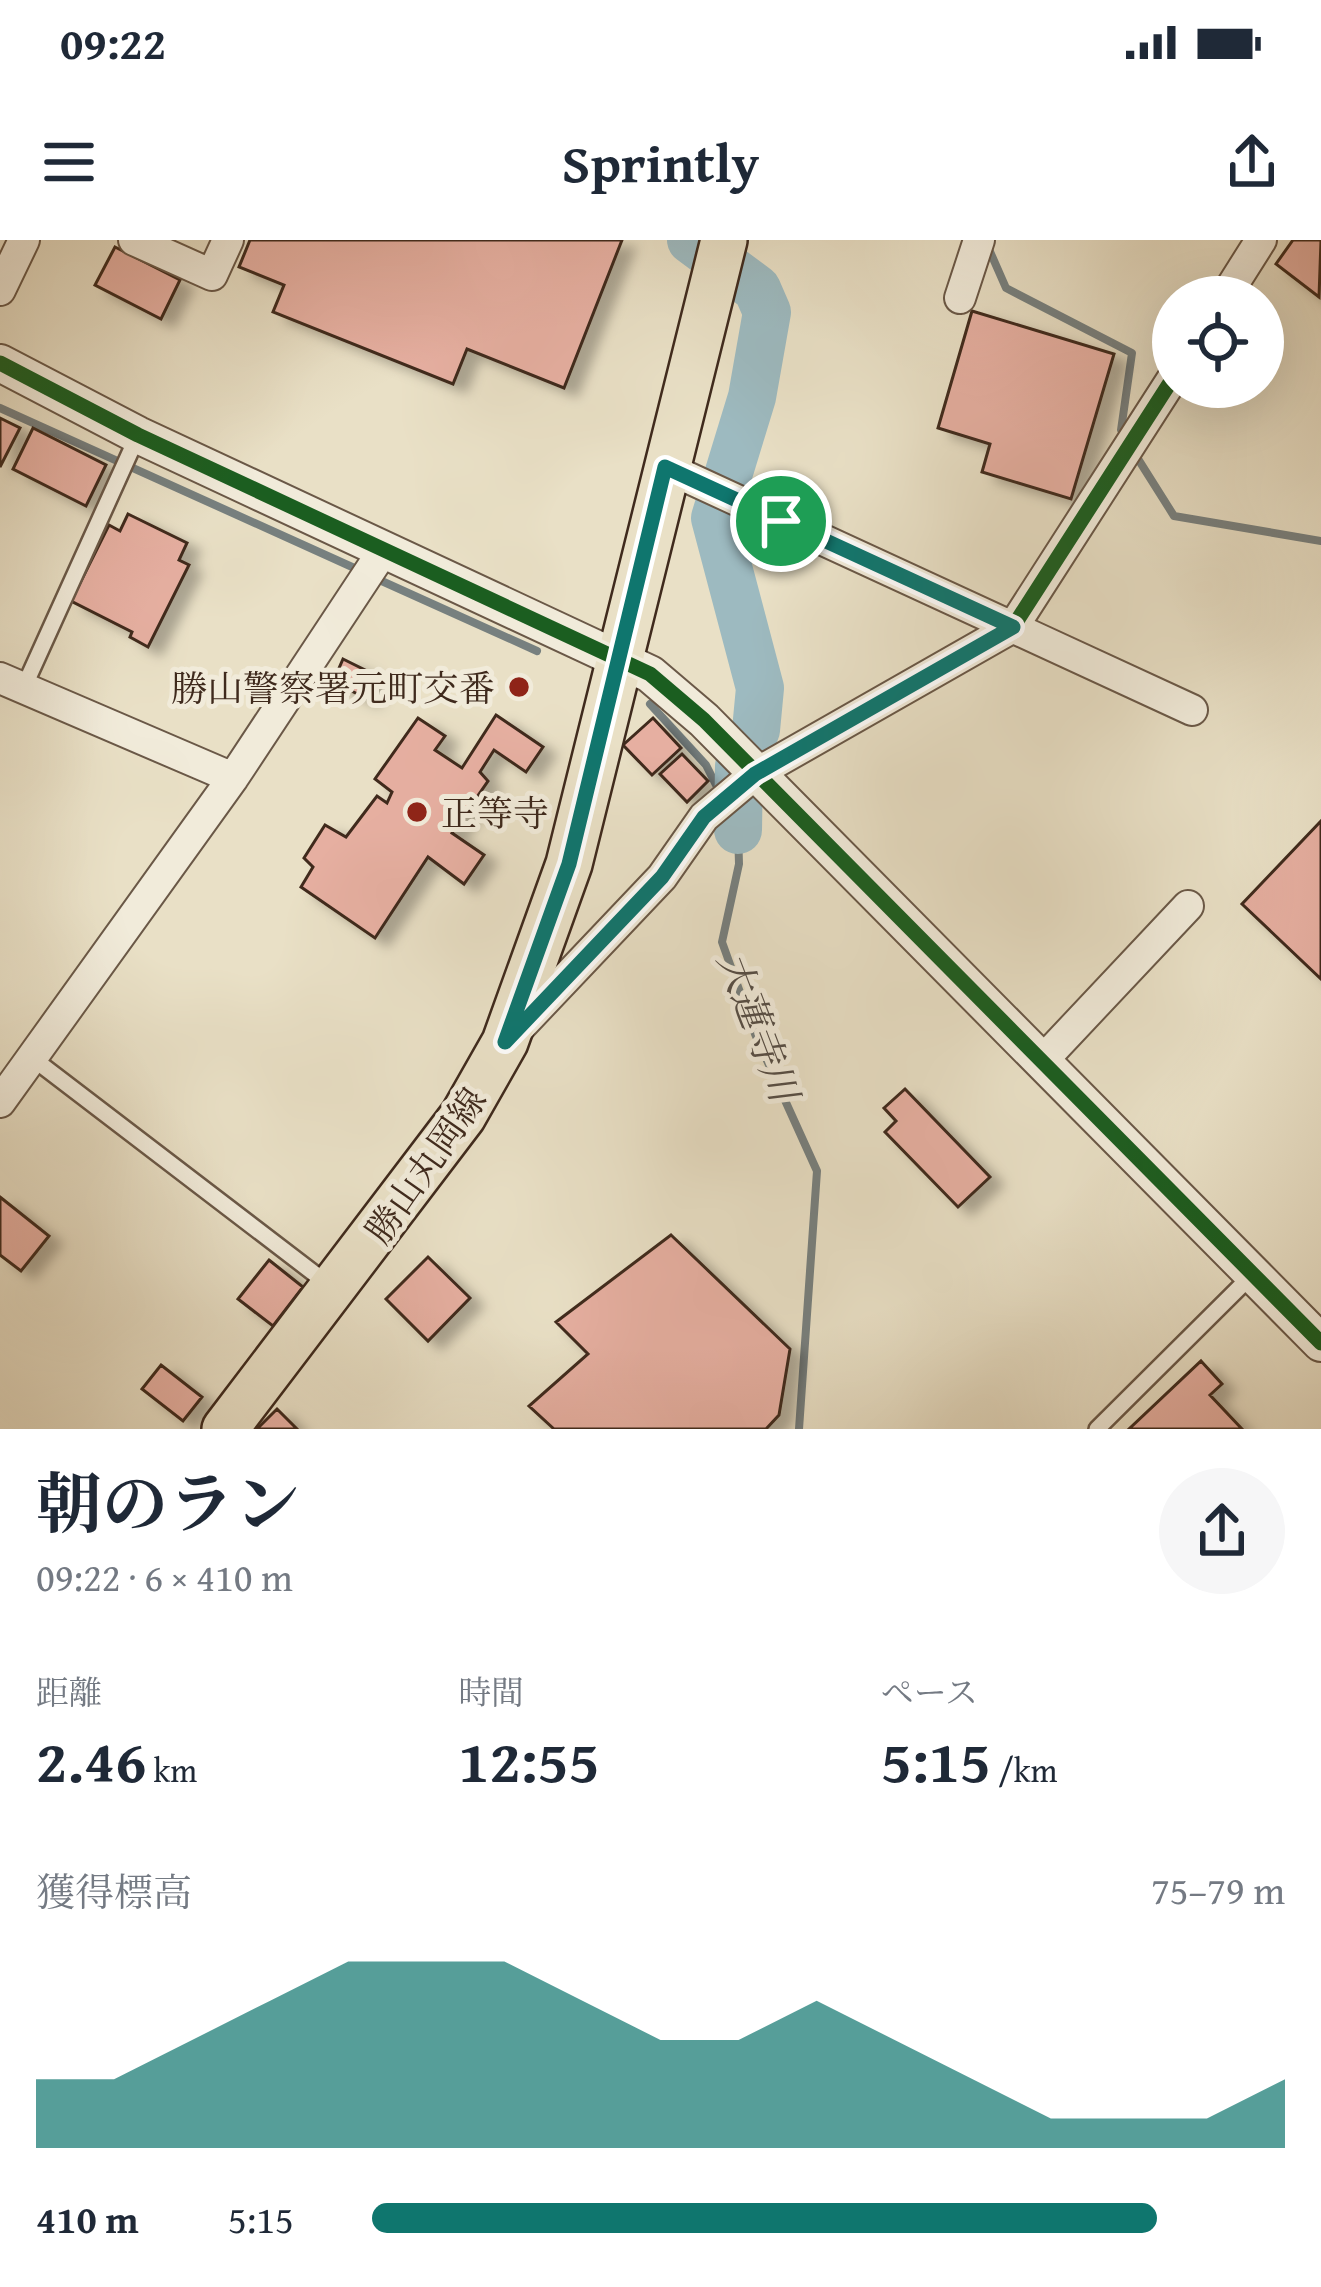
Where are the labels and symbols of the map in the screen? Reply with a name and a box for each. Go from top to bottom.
pin [730,470,832,572]
place label: 勝山警察署元町交番 [171,661,495,714]
marker: 勝山警察署元町交番 [506,674,532,700]
place label: 正等寺 [441,786,549,839]
marker: 正等寺 [404,799,430,825]
water label: 大蓮寺川 [704,943,815,1113]
street label: 勝山丸岡線 [352,1076,498,1254]

